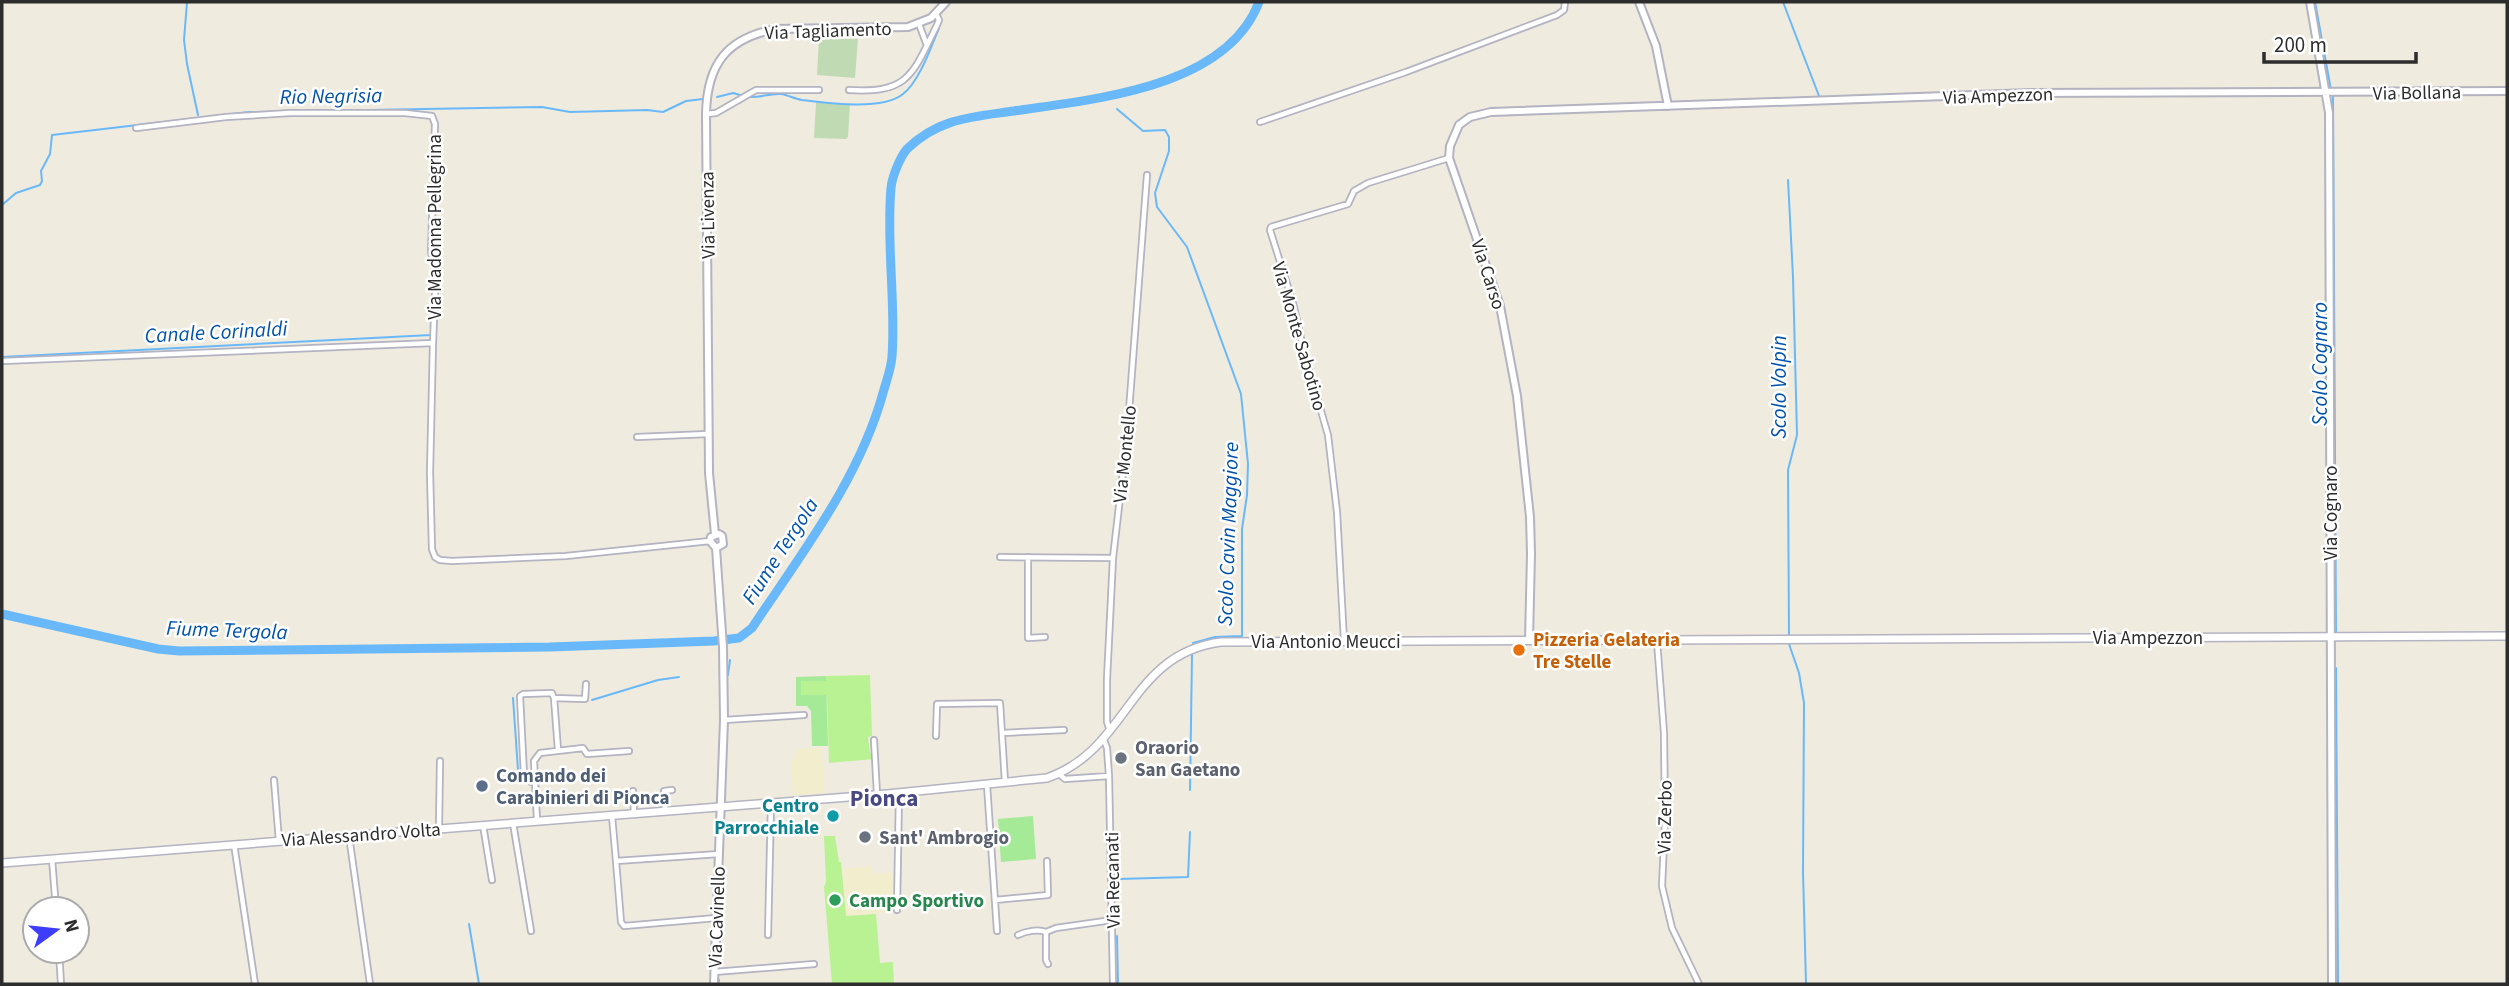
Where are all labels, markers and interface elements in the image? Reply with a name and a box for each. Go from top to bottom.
street label: Via Tagliamento [764,16,892,47]
scale bar [2264,21,2416,65]
text: 200 m [2274,30,2327,60]
street label: Via Bollana [2373,79,2462,108]
water label: Rio Negrisia [279,80,383,112]
street label: Via Ampezzon [1942,81,2054,112]
street label: Via Madonna Pellegrina [422,134,449,320]
street label: Via Livenza [694,171,723,259]
street label: Via Carso [1463,236,1512,313]
street label: Via Monte Sabotino [1264,259,1333,414]
water label: Scolo Cognaro [2305,302,2335,426]
water label: Canale Corinaldi [144,313,289,351]
water label: Scolo Volpin [1764,335,1794,439]
street label: Via Montello [1107,404,1144,504]
water label: Scolo Cavin Maggiore [1210,441,1246,627]
street label: Via Cognaro [2318,465,2345,561]
water label: Fiume Tergola [734,492,826,610]
water label: Fiume Tergola [166,613,288,647]
street label: Via Ampezzon [2093,625,2203,652]
place label: Pizzeria Gelateria Tre Stelle [1533,627,1680,676]
street label: Via Antonio Meucci [1251,629,1401,656]
marker: Pizzeria Gelateria Tre Stelle [1511,642,1527,658]
place label: Oraorio San Gaetano [1135,735,1240,784]
marker: Oraorio San Gaetano [1113,750,1129,766]
place label: Comando dei Carabinieri di Pionca [496,763,669,812]
marker: Comando dei Carabinieri di Pionca [474,778,490,794]
street label: Via Zerbo [1651,780,1680,855]
district label: Pionca [850,782,918,815]
place label: Centro Parrocchiale [714,793,819,842]
marker: Centro Parrocchiale [825,808,841,824]
street label: Via Alessandro Volta [281,816,442,855]
place label: Sant' Ambrogio [879,825,1009,852]
marker: Sant' Ambrogio [857,829,873,845]
street label: Via Recanati [1099,831,1128,929]
street label: Via Cavinello [702,866,733,968]
place label: Campo Sportivo [849,888,984,915]
marker: Campo Sportivo [827,892,843,908]
north arrow [21,895,91,965]
text: N [56,916,86,936]

